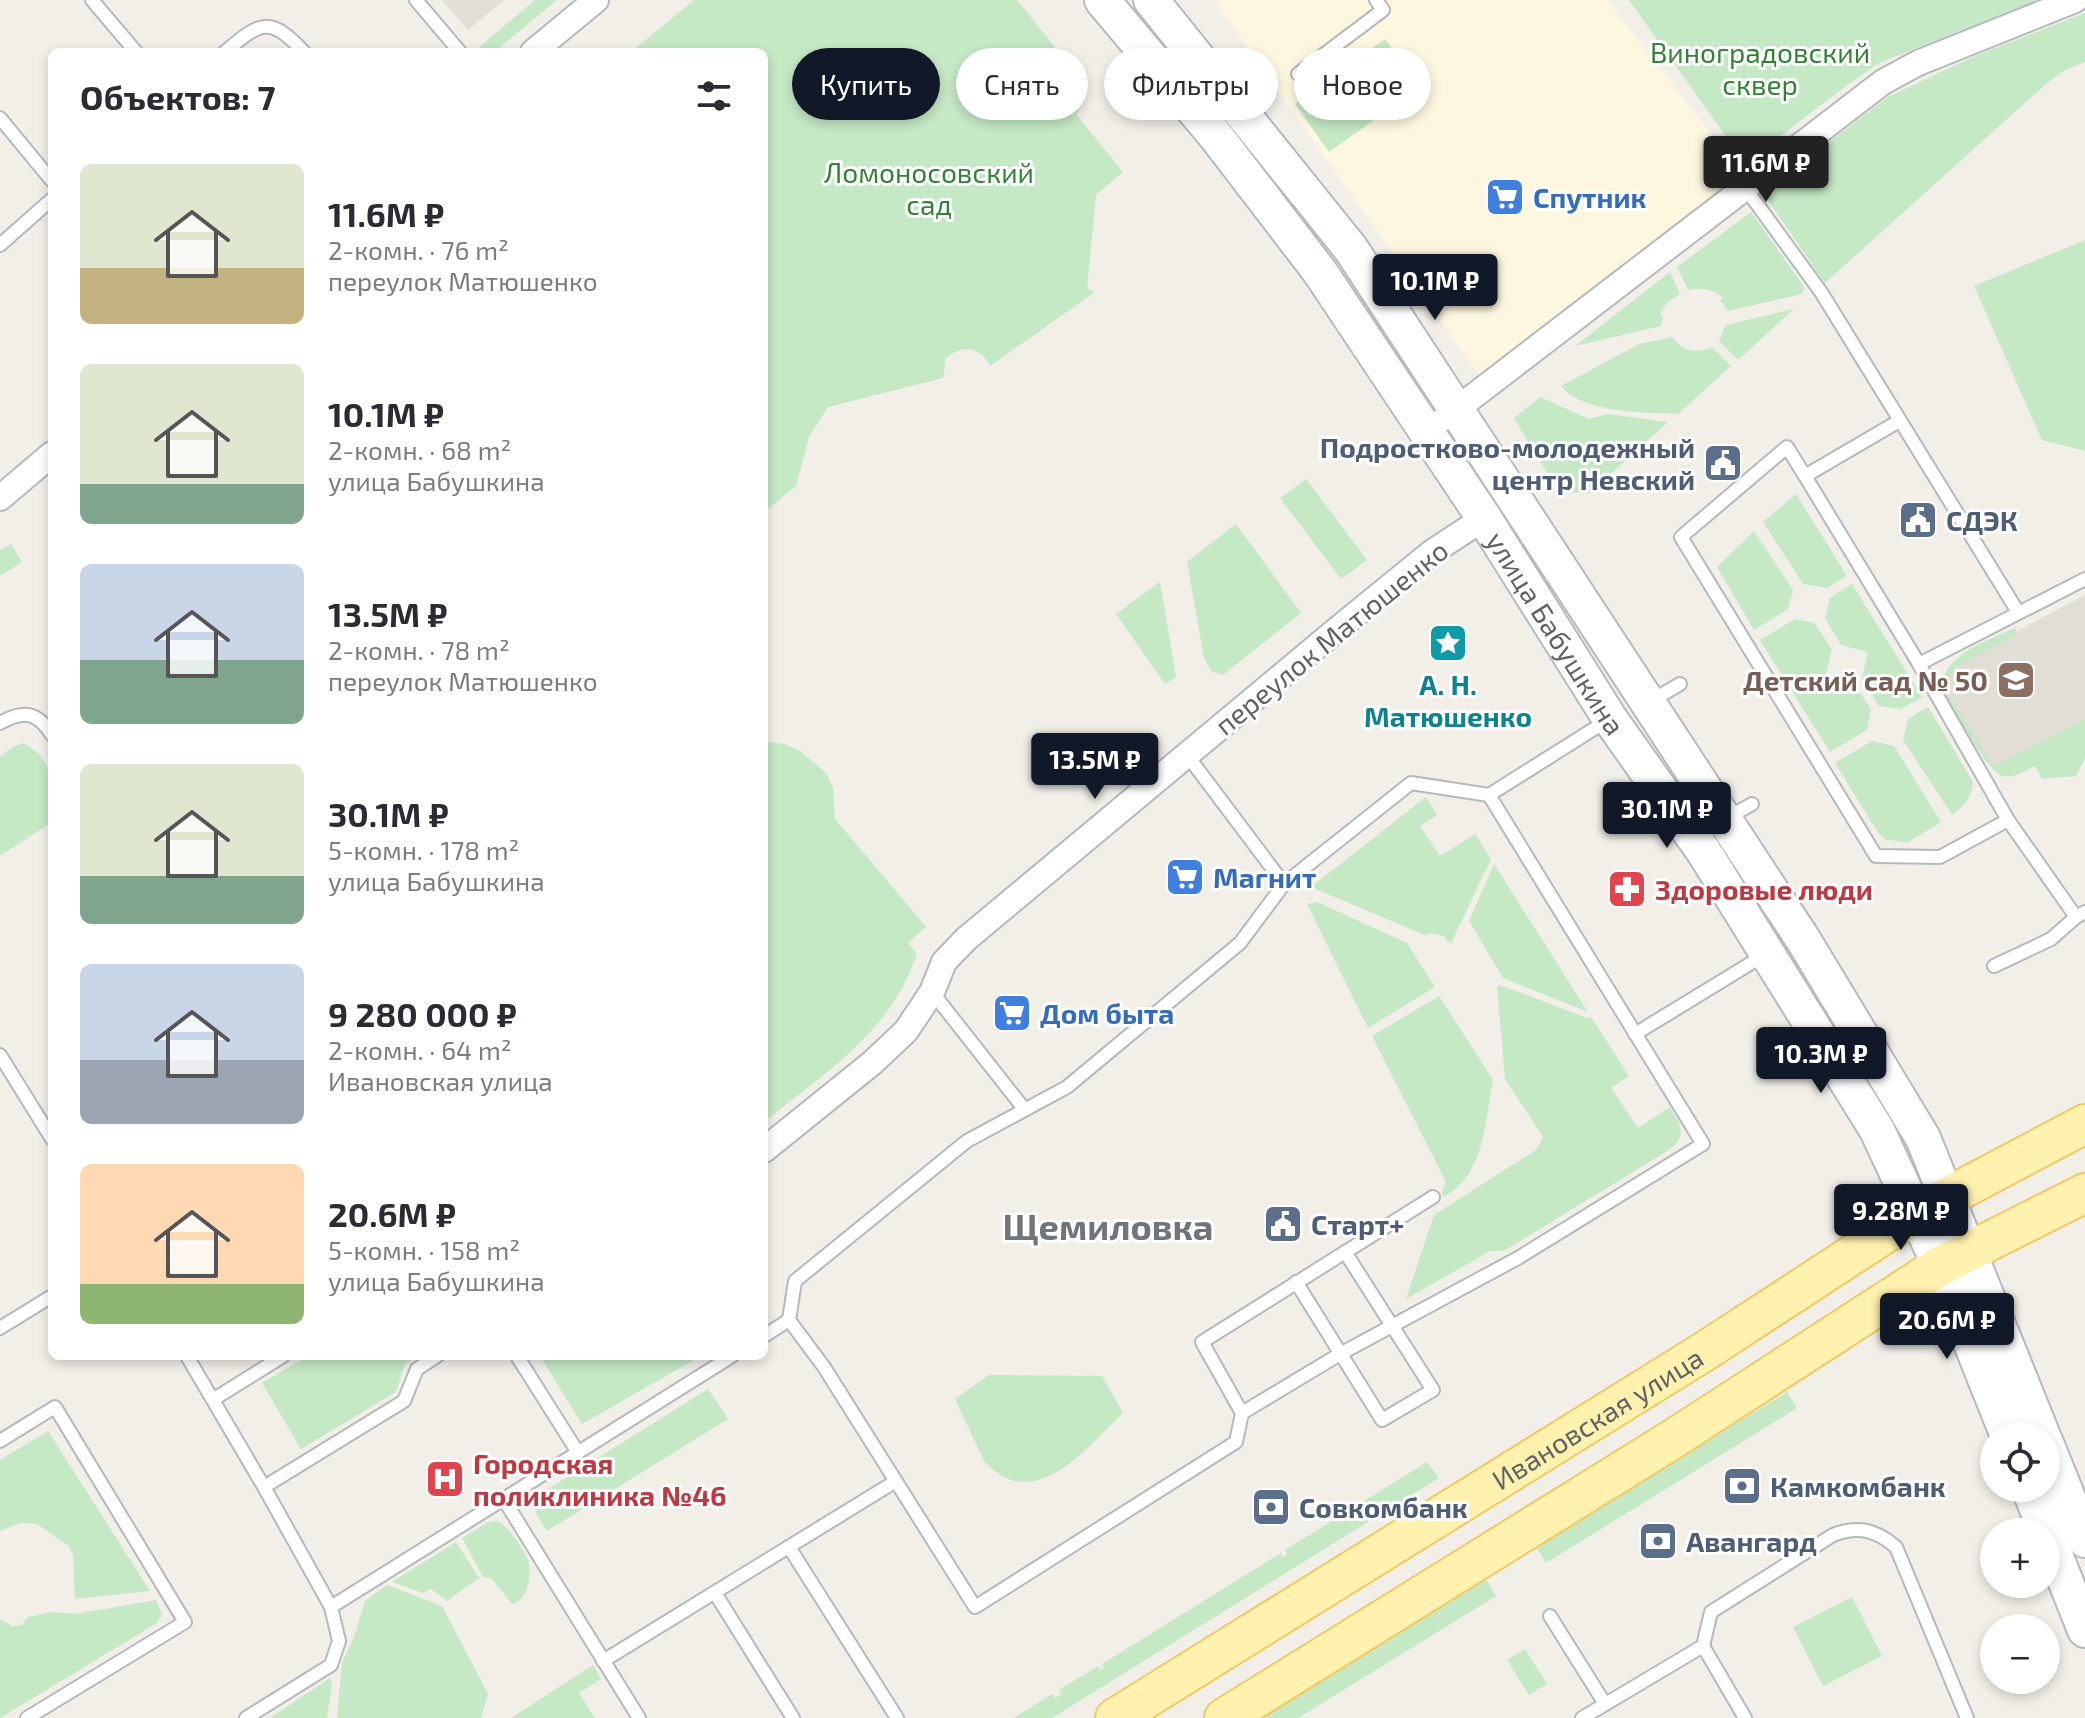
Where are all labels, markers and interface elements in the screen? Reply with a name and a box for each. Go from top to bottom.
park label: Виноградовский сквер [1650,35,1870,101]
chip: Купить [792,48,940,120]
chip: Снять [956,48,1088,120]
chip: Фильтры [1104,48,1278,120]
chip: Новое [1294,48,1431,120]
icon: filters [692,74,736,118]
text: Объектов: 7 [80,76,275,117]
pin: 11.6M ₽ [1692,136,1840,204]
text: 11.6M ₽ [1722,146,1810,177]
park label: Ломоносовский сад [824,155,1034,221]
supermarket icon: Спутник [1484,176,1526,218]
place label: Спутник [1533,180,1646,214]
text: 11.6M ₽ [328,193,444,234]
icon: home [144,196,240,292]
text: 2-комн. · 76 m² [328,234,509,265]
pin: 10.1M ₽ [1361,254,1509,322]
text: 10.1M ₽ [1391,264,1479,295]
text: переулок Матюшенко [328,265,598,296]
text: 10.1M ₽ [328,393,444,434]
icon: home [144,396,240,492]
place label: Подростково-молодежный центр Невский [1320,430,1695,496]
text: 2-комн. · 68 m² [328,434,511,465]
public building icon: Подростково-молодежный центр Невский [1702,442,1744,484]
text: улица Бабушкина [328,465,545,496]
public building icon: СДЭК [1897,499,1939,541]
place label: СДЭК [1946,503,2018,537]
street label: улица Бабушкина [1480,525,1633,741]
street label: переулок Матюшенко [1207,532,1455,742]
text: 13.5M ₽ [328,593,448,634]
icon: home [144,596,240,692]
place icon: А. Н. Матюшенко [1427,622,1469,664]
text: 2-комн. · 78 m² [328,634,510,665]
school or university icon: Детский сад № 50 [1995,659,2037,701]
place label: Детский сад № 50 [1743,663,1988,697]
text: переулок Матюшенко [328,665,598,696]
place label: А. Н. Матюшенко [1364,667,1532,733]
pin: 13.5M ₽ [1021,733,1169,801]
text: 13.5M ₽ [1049,743,1141,774]
pin: 30.1M ₽ [1593,782,1741,850]
text: 30.1M ₽ [1621,792,1713,823]
text: 30.1M ₽ [328,793,449,834]
icon: home [144,796,240,892]
text: 5-комн. · 178 m² [328,834,519,865]
supermarket icon: Магнит [1164,856,1206,898]
place label: Магнит [1213,860,1316,894]
text: улица Бабушкина [328,865,545,896]
pharmacy icon: Здоровые люди [1606,868,1648,910]
place label: Здоровые люди [1655,872,1873,906]
supermarket icon: Дом быта [991,992,1033,1034]
text: 9 280 000 ₽ [328,993,517,1034]
icon: home [144,996,240,1092]
place label: Дом быта [1040,996,1174,1030]
pin: 10.3M ₽ [1747,1027,1895,1095]
text: 2-комн. · 64 m² [328,1034,511,1065]
text: 10.3M ₽ [1774,1037,1868,1068]
text: Ивановская улица [328,1065,553,1096]
pin: 9.28M ₽ [1827,1184,1975,1252]
text: 20.6M ₽ [328,1193,456,1234]
text: 9.28M ₽ [1852,1194,1950,1225]
icon: home [144,1196,240,1292]
public building icon: Старт+ [1262,1203,1304,1245]
district label: Щемиловка [1003,1204,1213,1247]
place label: Старт+ [1311,1207,1404,1241]
text: 5-комн. · 158 m² [328,1234,520,1265]
text: улица Бабушкина [328,1265,545,1296]
pin: 20.6M ₽ [1873,1293,2021,1361]
text: 20.6M ₽ [1898,1303,1996,1334]
street label: Ивановская улица [1486,1340,1709,1496]
map controls [1980,1422,2060,1694]
button: locate [1980,1422,2060,1502]
place label: Городская поликлиника №46 [473,1446,727,1512]
hospital icon: Городская поликлиника №46 [424,1458,466,1500]
bank icon: Камкомбанк [1721,1465,1763,1507]
place label: Камкомбанк [1770,1469,1946,1503]
bank icon: Совкомбанк [1250,1486,1292,1528]
place label: Совкомбанк [1299,1490,1468,1524]
button: + [1980,1518,2060,1598]
bank icon: Авангард [1637,1520,1679,1562]
place label: Авангард [1686,1524,1817,1558]
button: − [1980,1614,2060,1694]

